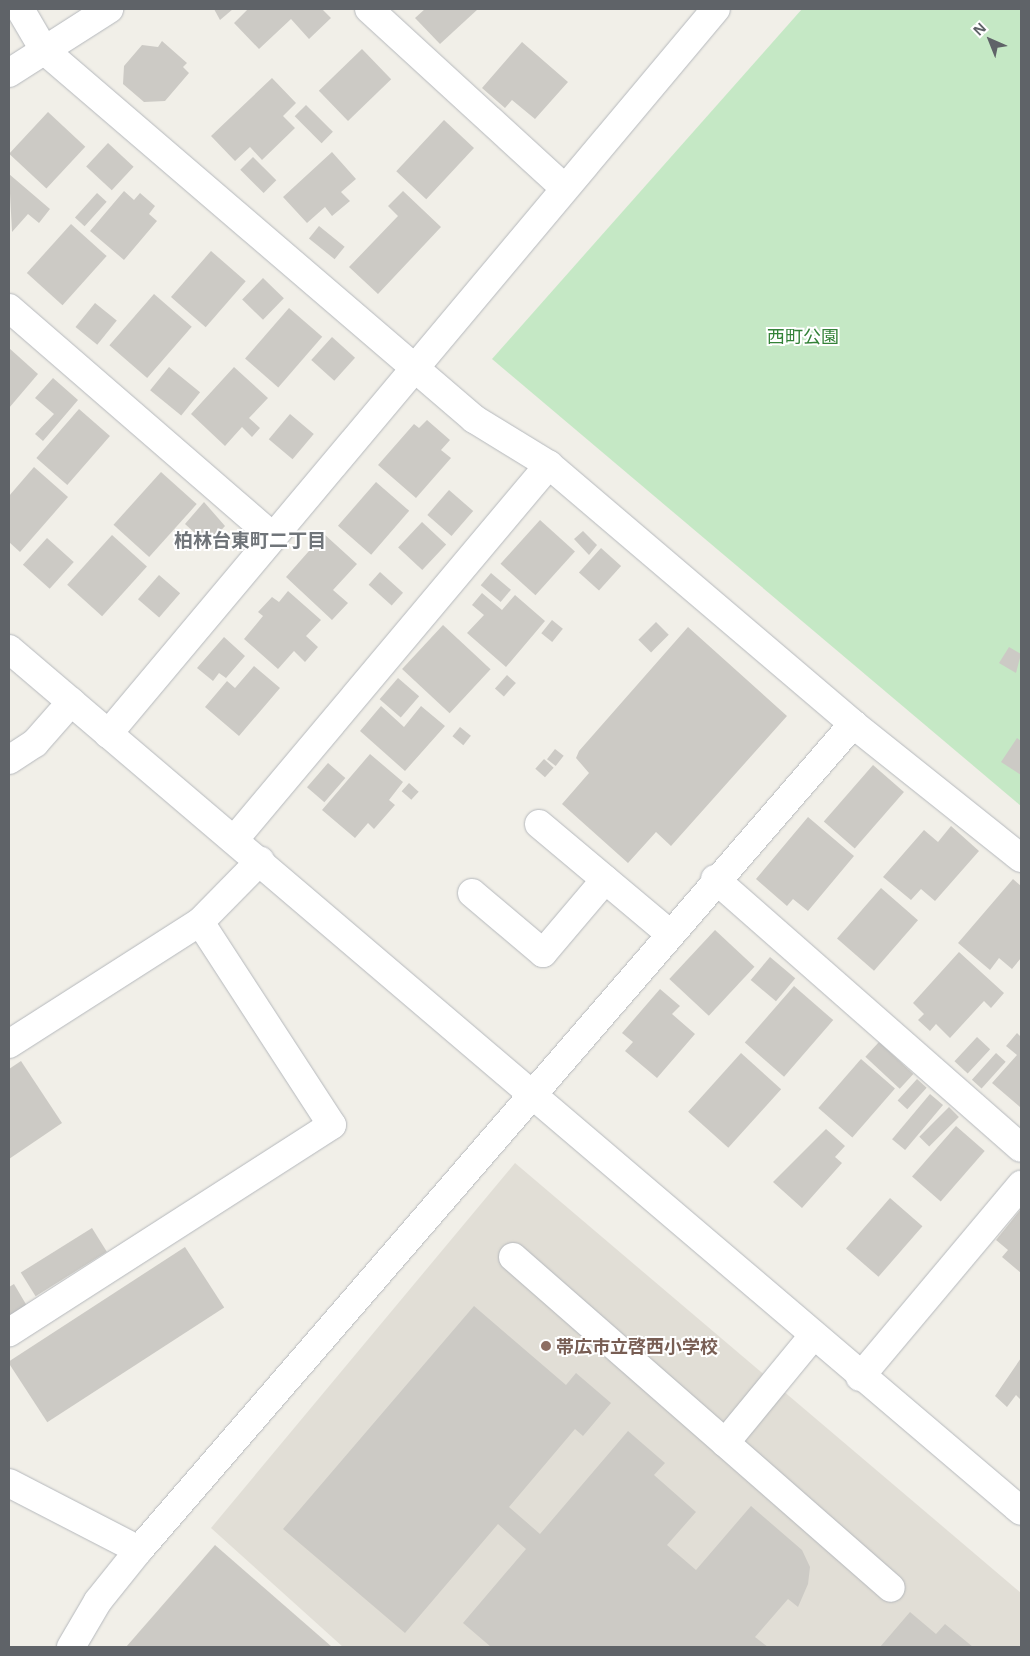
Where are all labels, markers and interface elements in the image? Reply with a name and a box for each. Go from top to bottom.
north arrow [965,15,1015,65]
text: N [969,18,990,40]
park label: 西町公園 [767,325,839,347]
district label: 柏林台東町二丁目 [174,530,326,552]
place label: 帯広市立啓西小学校 [556,1335,718,1357]
marker: 帯広市立啓西小学校 [540,1340,552,1352]

